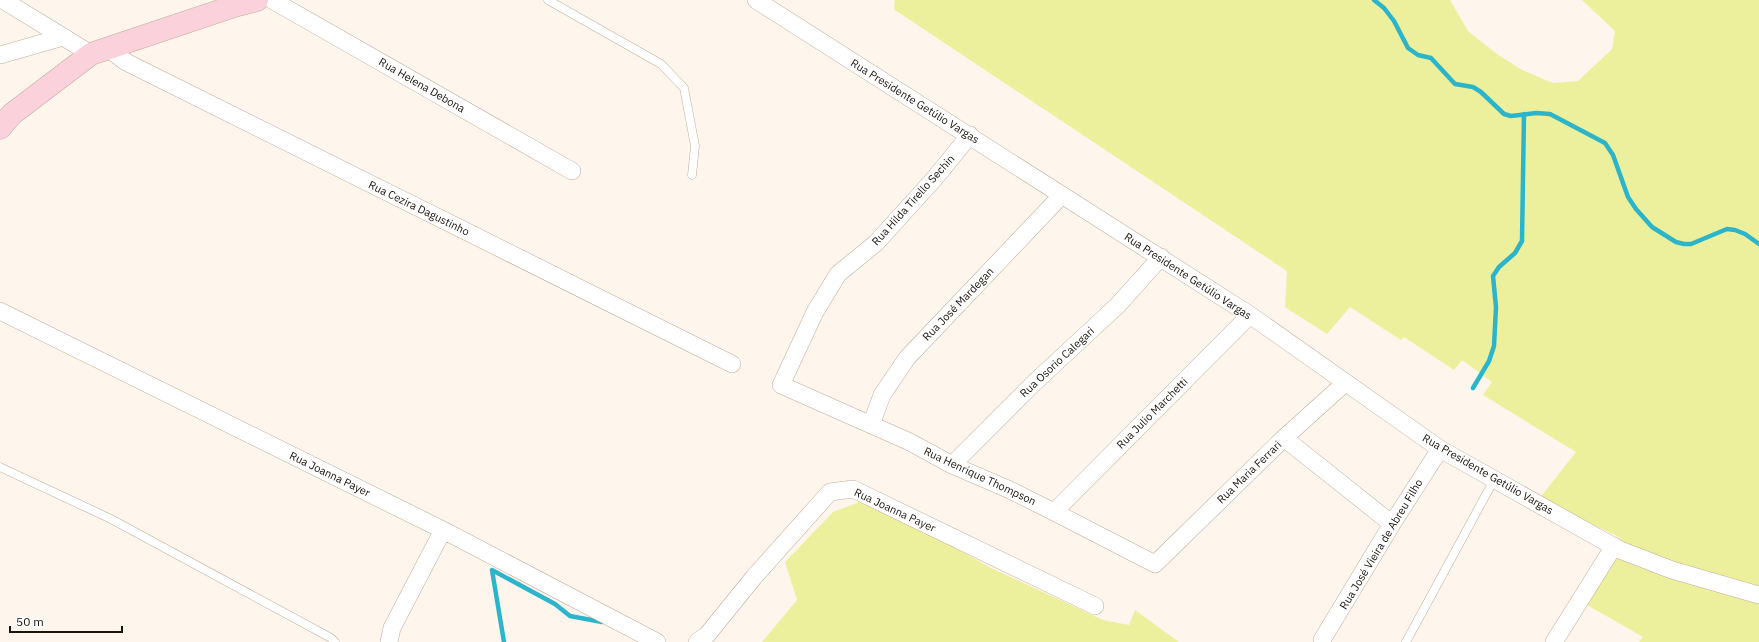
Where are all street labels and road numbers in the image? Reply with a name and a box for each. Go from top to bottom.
street label: Rua Helena Debona [376,55,468,115]
street label: Rua Presidente Getúlio Vargas [848,56,982,146]
street label: Rua Hilda Tirello Sechin [869,152,957,248]
street label: Rua Cezira Dagustinho [366,177,472,239]
street label: Rua Presidente Getúlio Vargas [1122,230,1254,322]
street label: Rua José Mardegan [919,264,997,344]
street label: Rua Osorio Calegari [1017,324,1097,400]
street label: Rua Julio Marchetti [1113,374,1191,452]
street label: Rua Presidente Getúlio Vargas [1420,431,1556,517]
street label: Rua Maria Ferrari [1214,438,1284,506]
street label: Rua Henrique Thompson [922,444,1038,508]
street label: Rua Joanna Payer [287,448,373,500]
street label: Rua José Vieira de Abreu Filho [1336,476,1426,612]
street label: Rua Joanna Payer [852,485,938,535]

